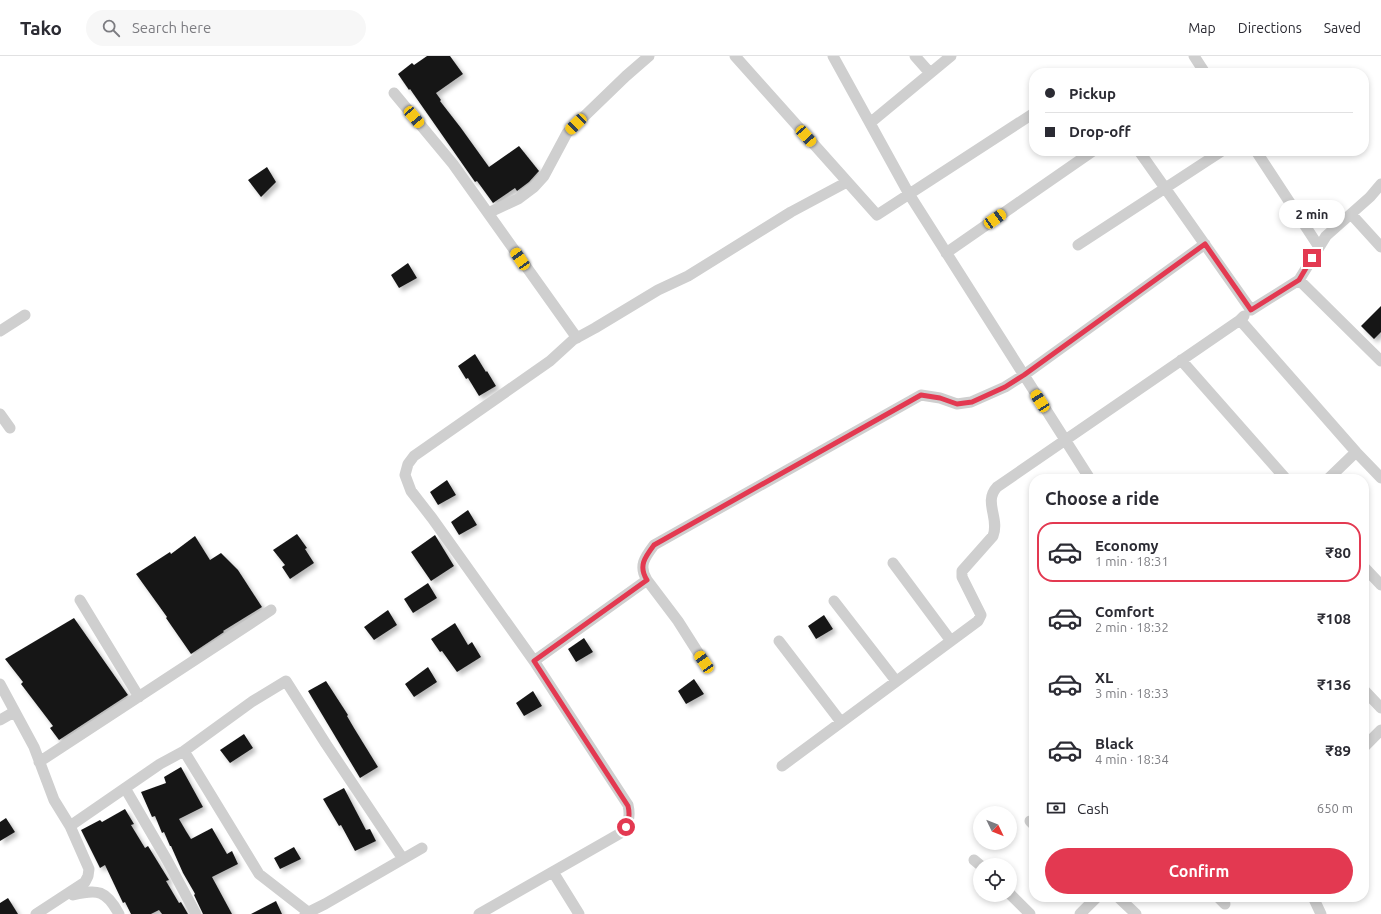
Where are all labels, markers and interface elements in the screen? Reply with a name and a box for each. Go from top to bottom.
search box [86,10,366,46]
text: Tako [20,17,62,39]
icon: search [100,17,122,39]
text: Search here [132,19,211,36]
text: Map [1188,20,1216,36]
text: Directions [1238,20,1302,36]
text: Saved [1324,20,1361,36]
text: Pickup [1069,85,1116,102]
car [402,104,426,130]
car [563,111,589,137]
car [794,123,818,149]
text: Drop-off [1069,123,1131,140]
callout: 2 min [1279,200,1345,228]
car [982,207,1008,231]
text: 2 min [1296,207,1328,221]
car [508,246,532,272]
route end [1303,249,1321,267]
car [1028,388,1052,414]
text: Choose a ride [1045,488,1159,508]
icon: car [1047,534,1083,570]
text: Economy [1095,537,1159,554]
text: ₹80 [1326,544,1351,561]
text: 1 min · 18:31 [1095,554,1169,568]
icon: car [1047,600,1083,636]
text: Comfort [1095,603,1154,620]
text: ₹108 [1317,610,1351,627]
text: 2 min · 18:32 [1095,620,1169,634]
car [692,649,716,675]
icon: car [1047,666,1083,702]
text: XL [1095,669,1113,686]
text: ₹136 [1317,676,1351,693]
text: 3 min · 18:33 [1095,686,1169,700]
icon: car [1047,732,1083,768]
text: Black [1095,735,1134,752]
text: ₹89 [1326,742,1351,759]
text: 4 min · 18:34 [1095,752,1169,766]
icon: cash [1045,797,1067,819]
text: Cash [1077,800,1109,817]
text: 650 m [1317,801,1353,815]
north arrow [973,806,1017,850]
map controls [973,806,1017,902]
route start [617,818,635,836]
button: Confirm [1045,848,1353,894]
button: locate [973,858,1017,902]

